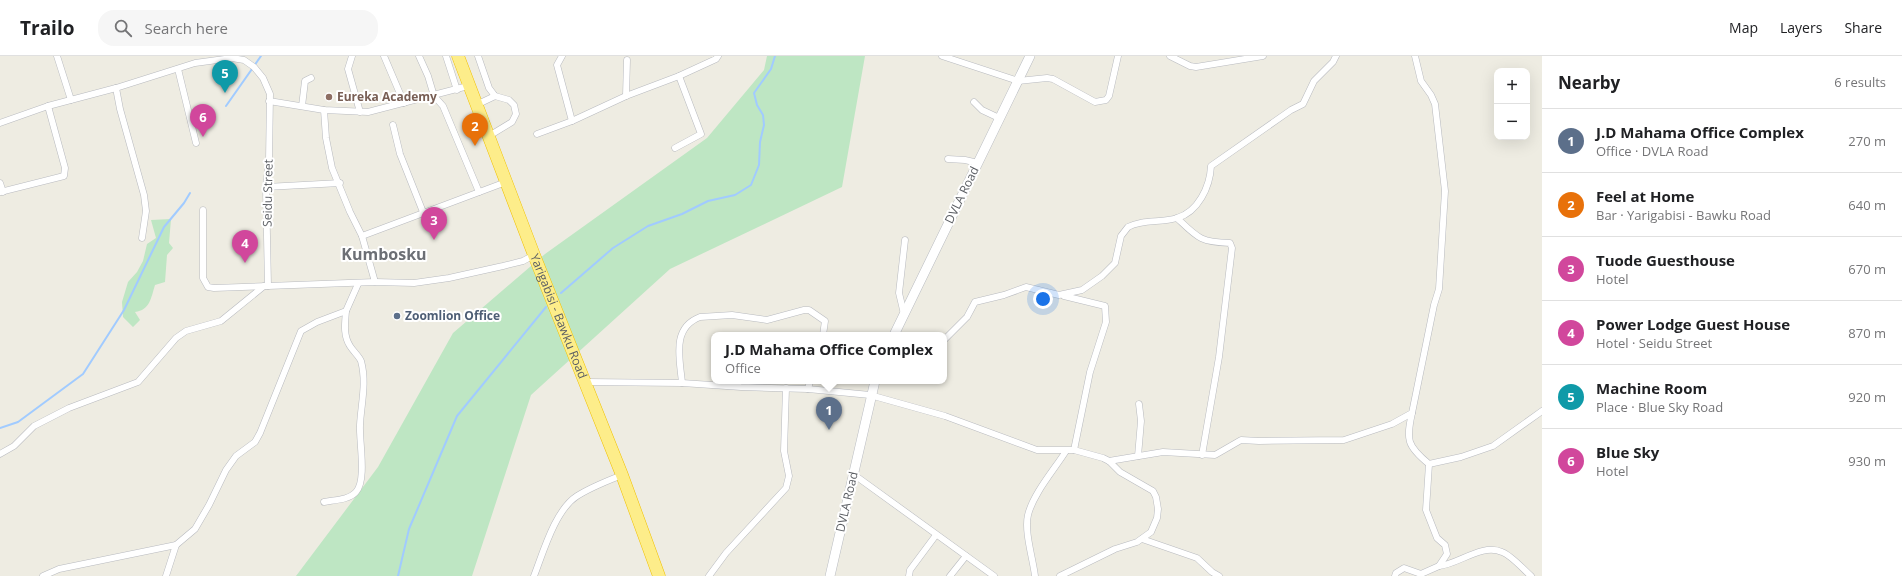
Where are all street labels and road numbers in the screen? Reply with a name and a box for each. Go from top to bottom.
street label: Seidu Street [258,159,277,227]
street label: DVLA Road [940,163,983,226]
street label: Yarigabisi - Bawku Road [526,251,592,381]
street label: DVLA Road [831,470,862,534]

